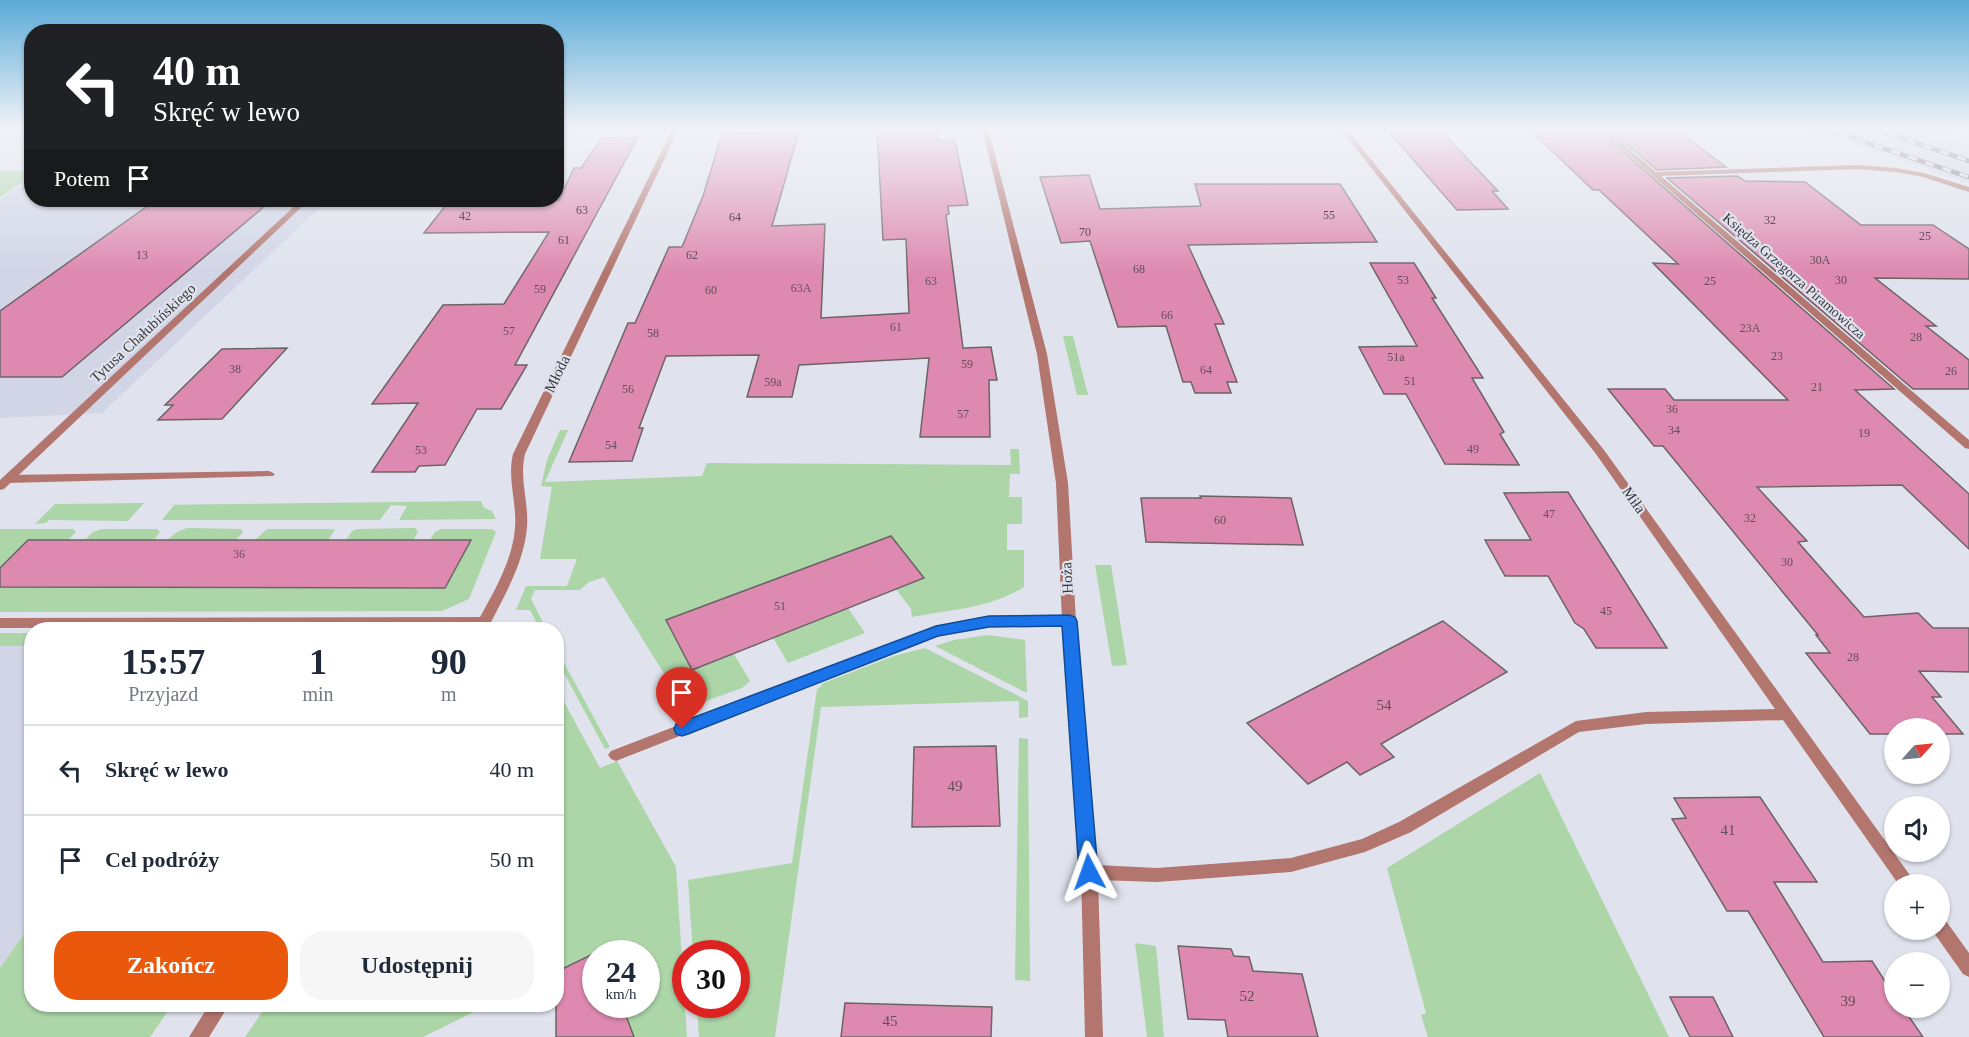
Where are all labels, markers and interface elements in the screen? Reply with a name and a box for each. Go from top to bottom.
icon: left [54,48,132,126]
text: 40 m [153,48,241,94]
text: Skręć w lewo [153,97,300,127]
icon: arrive [122,162,155,195]
text: Potem [54,166,110,191]
house number: 63 [576,203,588,217]
house number: 55 [1323,208,1335,222]
house number: 42 [459,209,471,223]
house number: 64 [729,210,741,224]
street label: Księdza Grzegorza Piramowicza [1720,210,1869,342]
house number: 32 [1764,213,1776,227]
house number: 70 [1079,225,1091,239]
house number: 25 [1919,229,1931,243]
house number: 61 [558,233,570,247]
house number: 13 [136,248,148,262]
house number: 62 [686,248,698,262]
house number: 30A [1810,253,1831,267]
house number: 68 [1133,262,1145,276]
house number: 53 [1397,273,1409,287]
house number: 30 [1835,273,1847,287]
house number: 63 [925,274,937,288]
house number: 25 [1704,274,1716,288]
street label: Tytusa Chałubińskiego [87,280,199,386]
house number: 63A [791,281,812,295]
house number: 59 [534,282,546,296]
house number: 60 [705,283,717,297]
house number: 66 [1161,308,1173,322]
house number: 61 [890,320,902,334]
house number: 23A [1740,321,1761,335]
house number: 57 [503,324,515,338]
house number: 58 [647,326,659,340]
house number: 28 [1910,330,1922,344]
house number: 23 [1771,349,1783,363]
house number: 51a [1387,350,1405,364]
street label: Młoda [541,353,573,395]
house number: 59 [961,357,973,371]
house number: 38 [229,362,241,376]
house number: 64 [1200,363,1212,377]
house number: 26 [1945,364,1957,378]
house number: 51 [1404,374,1416,388]
house number: 59a [764,375,782,389]
house number: 21 [1811,380,1823,394]
house number: 56 [622,382,634,396]
house number: 36 [1666,402,1678,416]
house number: 57 [957,407,969,421]
house number: 34 [1668,423,1680,437]
house number: 19 [1858,426,1870,440]
house number: 54 [605,438,617,452]
house number: 49 [1467,442,1479,456]
house number: 53 [415,443,427,457]
street label: Miła [1619,484,1649,516]
house number: 47 [1543,507,1555,521]
house number: 32 [1744,511,1756,525]
house number: 60 [1214,513,1226,527]
house number: 36 [233,547,245,561]
house number: 30 [1781,555,1793,569]
street label: Hoża [1058,561,1076,594]
house number: 51 [774,599,786,613]
house number: 45 [1600,604,1612,618]
text: 15:57 [121,642,205,682]
text: 1 [309,642,327,682]
text: 90 [431,642,467,682]
house number: 28 [1847,650,1859,664]
pin [656,667,707,729]
icon: arrive [665,676,698,709]
text: Przyjazd [128,683,198,705]
text: min [302,683,334,705]
text: m [441,683,457,705]
house number: 54 [1377,697,1392,713]
north arrow [1884,718,1950,784]
map controls [1884,718,1950,1018]
icon: left [54,754,87,787]
text: Skręć w lewo [105,757,228,782]
text: 40 m [489,757,534,782]
house number: 49 [948,778,963,794]
button: sound [1884,796,1950,862]
house number: 41 [1721,822,1736,838]
position arrow [1057,840,1121,904]
icon: arrive [54,844,87,877]
text: Cel podróży [105,847,219,872]
text: 50 m [489,847,534,872]
button: + [1884,874,1950,940]
button: Zakończ [54,931,288,1000]
button: Udostępnij [300,931,534,1000]
speed limit sign: 30 [672,940,750,1018]
button: − [1884,952,1950,1018]
text: 24 [606,955,636,988]
text: km/h [606,986,636,1002]
house number: 52 [1240,988,1255,1004]
house number: 39 [1841,993,1856,1009]
house number: 45 [883,1013,898,1029]

